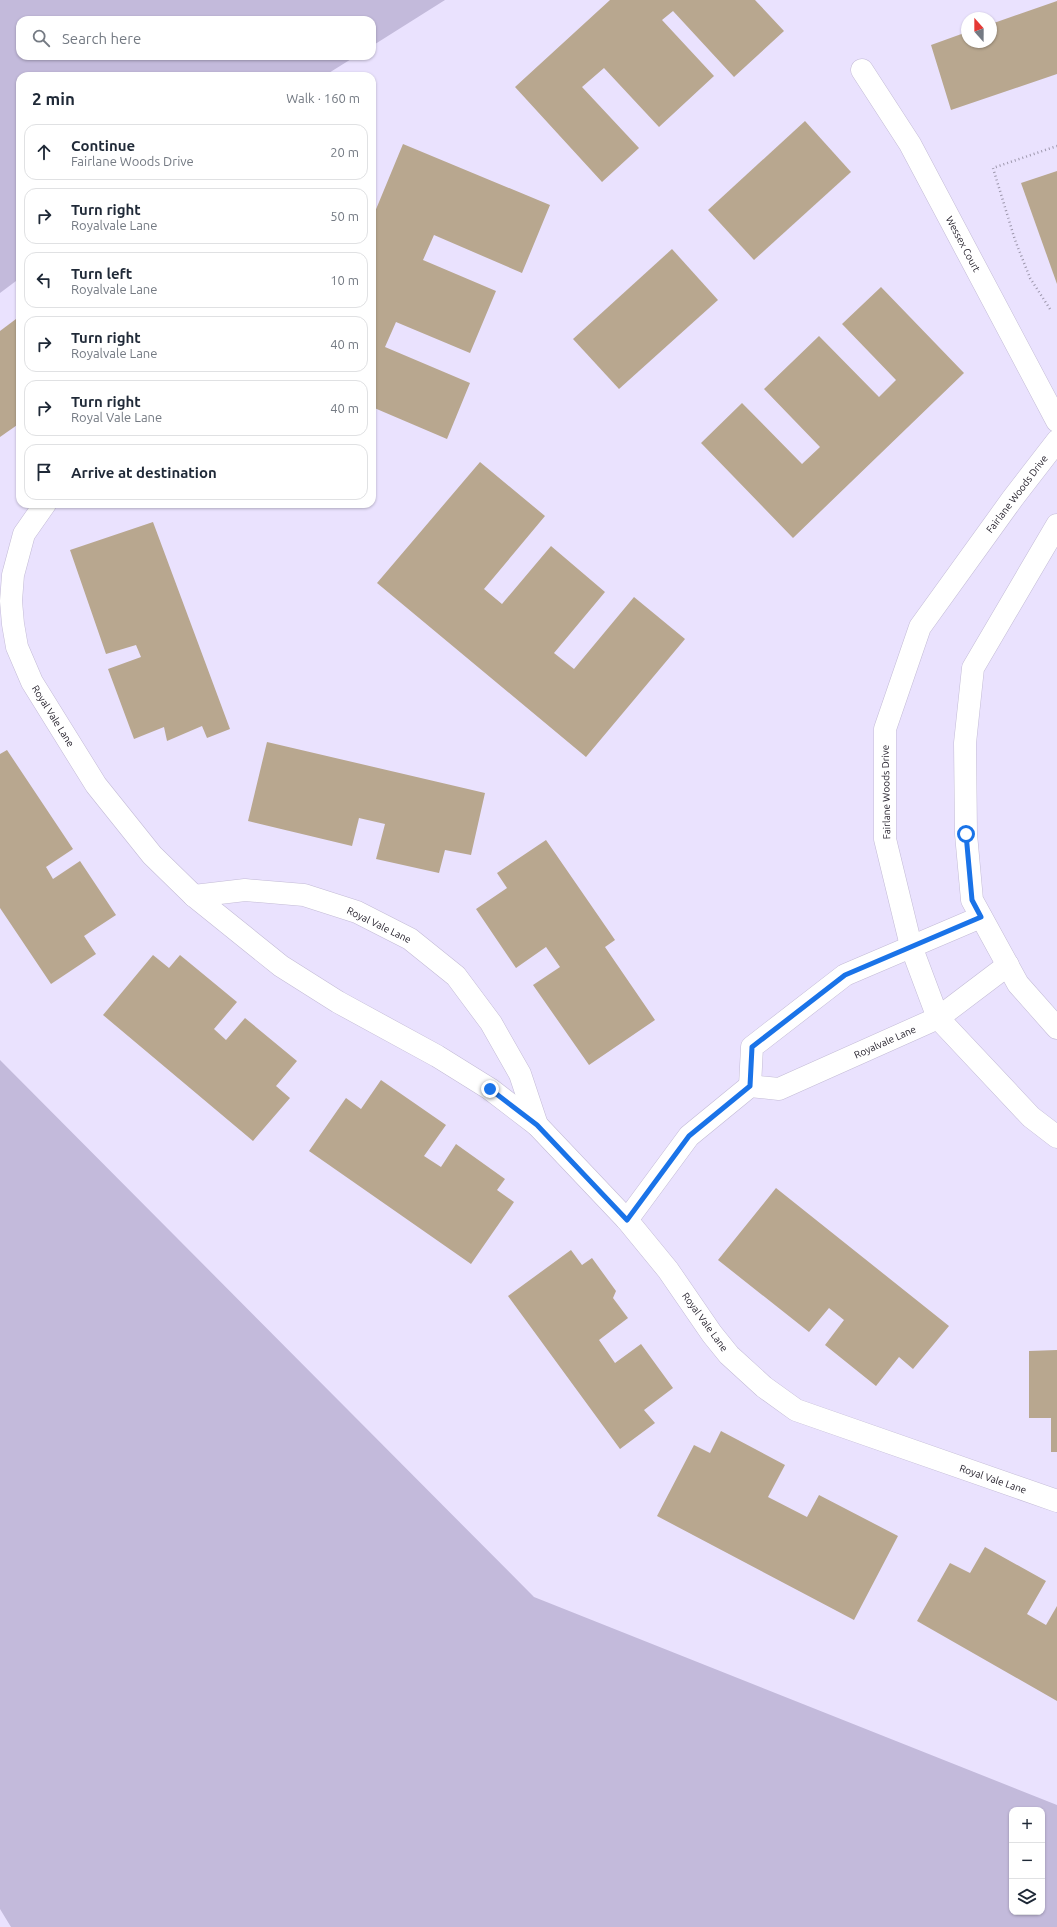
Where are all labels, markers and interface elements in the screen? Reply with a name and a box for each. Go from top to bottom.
north arrow [961,12,997,48]
search box [16,16,376,60]
icon: search [30,27,52,49]
text: Search here [62,30,141,47]
text: 2 min [32,89,75,108]
text: Walk · 160 m [286,91,360,105]
text: Continue [71,137,135,154]
icon: ahead [33,141,55,163]
text: 20 m [330,145,359,159]
text: Fairlane Woods Drive [71,154,194,168]
text: Turn right [71,201,141,218]
icon: right [33,205,55,227]
text: 50 m [330,209,359,223]
street label: Wessex Court [944,214,982,274]
text: Royalvale Lane [71,218,157,232]
text: Turn left [71,265,132,282]
icon: left [33,269,55,291]
text: 10 m [330,273,359,287]
text: Royalvale Lane [71,282,157,296]
text: Turn right [71,329,141,346]
icon: right [33,333,55,355]
text: 40 m [330,337,359,351]
text: Royalvale Lane [71,346,157,360]
text: Turn right [71,393,141,410]
icon: right [33,397,55,419]
text: 40 m [330,401,359,415]
text: Royal Vale Lane [71,410,162,424]
street label: Fairlane Woods Drive [984,453,1050,535]
icon: arrive [33,461,55,483]
text: Arrive at destination [71,464,217,481]
street label: Royal Vale Lane [30,683,76,749]
street label: Fairlane Woods Drive [880,745,892,839]
route start [957,825,975,843]
street label: Royal Vale Lane [345,905,413,945]
street label: Royalvale Lane [852,1023,918,1061]
route end [481,1080,499,1098]
street label: Royal Vale Lane [680,1290,730,1354]
street label: Royal Vale Lane [958,1462,1028,1496]
map controls [1009,1807,1045,1915]
button: + [1009,1807,1045,1843]
button: − [1009,1843,1045,1879]
button: layers [1009,1879,1045,1915]

